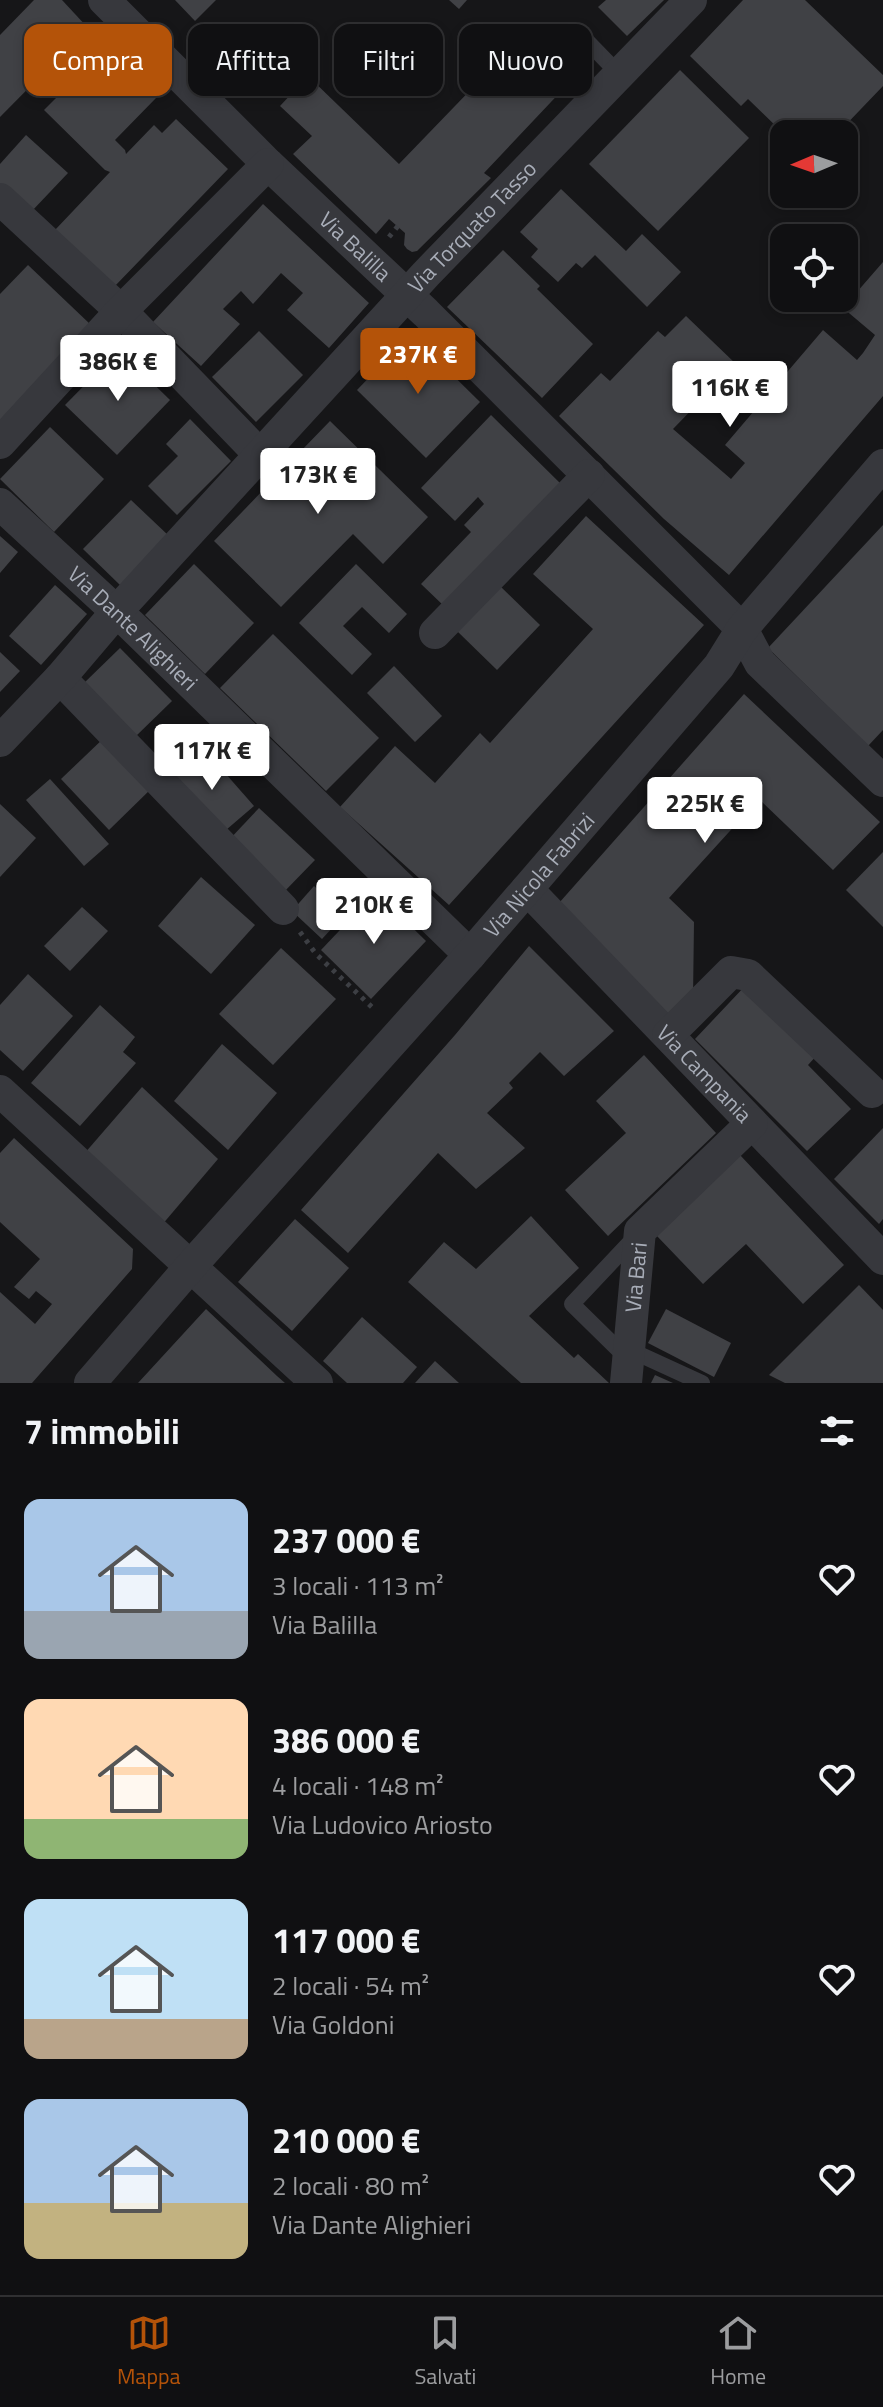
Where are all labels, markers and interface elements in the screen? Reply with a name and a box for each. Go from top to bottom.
chip: Compra [24,24,172,96]
chip: Affitta [188,24,318,96]
chip: Filtri [334,24,443,96]
chip: Nuovo [459,24,592,96]
north arrow [770,120,858,208]
map controls [770,120,858,312]
street label: Via Torquato Tasso [399,153,544,301]
street label: Via Balilla [311,203,399,289]
button: locate [770,224,858,312]
pin: 237K € [353,328,483,396]
text: 237K € [378,334,458,373]
pin: 386K € [53,335,183,403]
text: 386K € [78,341,158,380]
pin: 116K € [665,361,795,429]
text: 116K € [690,367,770,406]
pin: 173K € [253,448,383,516]
text: 173K € [278,454,358,493]
street label: Via Dante Alighieri [60,558,206,699]
pin: 117K € [147,724,277,792]
text: 117K € [172,730,252,769]
pin: 225K € [640,777,770,845]
text: 225K € [665,783,745,822]
street label: Via Nicola Fabrizi [475,805,603,945]
pin: 210K € [309,878,439,946]
text: 210K € [334,884,414,923]
street label: Via Campania [649,1017,760,1130]
street label: Via Bari [616,1241,656,1314]
text: 7 immobili [24,1405,180,1457]
icon: filters [815,1409,859,1453]
text: 237 000 € [272,1514,420,1566]
icon: home [88,1531,184,1627]
icon: heart [815,1557,859,1601]
text: 3 locali · 113 m² [272,1566,444,1605]
text: Via Balilla [272,1605,377,1644]
text: 386 000 € [272,1714,420,1766]
icon: home [88,1731,184,1827]
icon: heart [815,1757,859,1801]
text: 4 locali · 148 m² [272,1766,444,1805]
text: Via Ludovico Ariosto [272,1805,493,1844]
text: 117 000 € [272,1914,420,1966]
icon: home [88,1931,184,2027]
icon: heart [815,1957,859,2001]
text: 2 locali · 54 m² [272,1966,429,2005]
text: Via Goldoni [272,2005,394,2044]
text: 210 000 € [272,2114,420,2166]
icon: home [88,2131,184,2227]
icon: heart [815,2157,859,2201]
text: 2 locali · 80 m² [272,2166,429,2205]
text: Via Dante Alighieri [272,2205,471,2244]
tab: Mappa [117,2311,181,2393]
tab: Salvati [414,2311,476,2393]
tab: Home [710,2311,766,2393]

